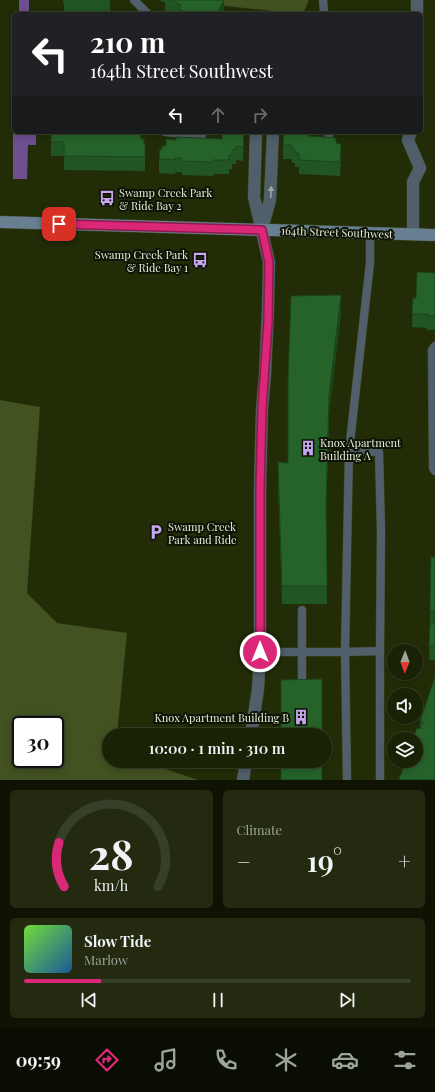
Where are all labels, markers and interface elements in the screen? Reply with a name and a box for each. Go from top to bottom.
text: 210 m [90,23,165,60]
icon: left [24,28,76,80]
text: 164th Street Southwest [90,59,273,83]
icon: left [165,104,187,126]
icon: ahead [207,104,229,126]
icon: right [249,104,271,126]
place label: Swamp Creek Park & Ride Bay 2 [119,185,212,213]
one-way arrow [267,186,274,198]
bus stop icon: Swamp Creek Park & Ride Bay 2 [98,189,116,207]
pin [42,207,76,241]
icon: arrive [48,213,70,235]
street label: 164th Street Southwest [281,223,393,241]
place label: Swamp Creek Park & Ride Bay 1 [95,247,188,275]
bus stop icon: Swamp Creek Park & Ride Bay 1 [191,251,209,269]
place label: Knox Apartment Building A [320,435,401,463]
building icon: Knox Apartment Building A [299,439,317,457]
place label: Swamp Creek Park and Ride [168,519,237,547]
parking icon: Swamp Creek Park and Ride [147,523,165,541]
position arrow [239,631,281,673]
north arrow [387,644,423,680]
map controls [387,644,423,768]
button: sound [387,688,423,724]
building icon: Knox Apartment Building B [292,708,310,726]
place label: Knox Apartment Building B [155,710,289,725]
speed limit sign: 30 [12,716,64,768]
button: layers [387,732,423,768]
text: 10:00 · 1 min · 310 m [149,738,285,758]
text: Climate [237,821,282,838]
text: 28 [89,825,134,880]
text: 19° [306,840,342,880]
text: − [237,846,251,876]
text: + [398,846,411,876]
text: km/h [94,876,129,895]
text: Slow Tide [84,931,151,951]
text: Marlow [84,951,128,968]
icon: previous [78,989,100,1011]
icon: pause [207,989,229,1011]
icon: next [336,989,358,1011]
icon: directions [93,1046,121,1074]
icon: music [152,1046,180,1074]
icon: phone [212,1046,240,1074]
icon: climate [272,1046,300,1074]
icon: car [331,1046,359,1074]
icon: filters [391,1046,419,1074]
text: 09:59 [16,1048,61,1072]

